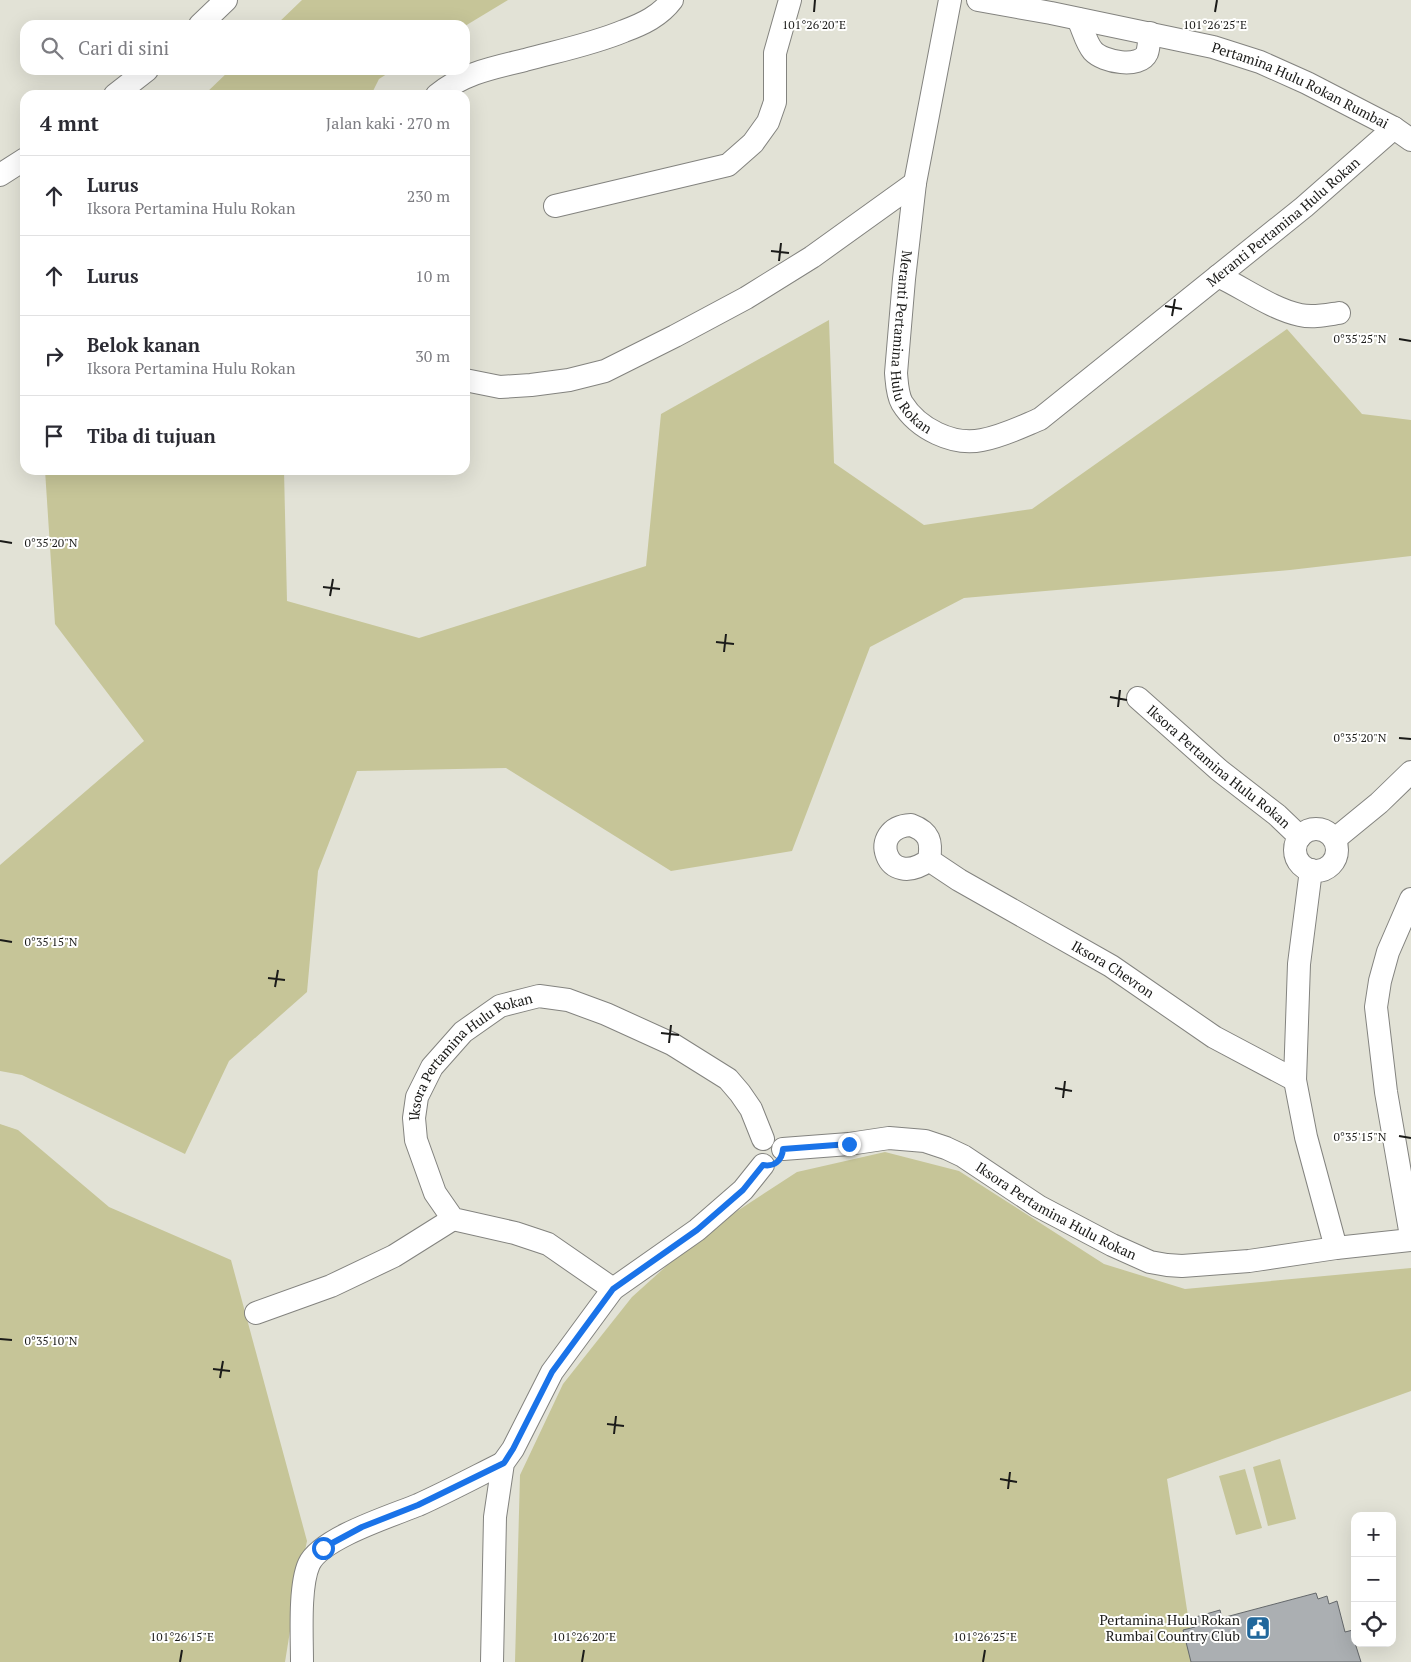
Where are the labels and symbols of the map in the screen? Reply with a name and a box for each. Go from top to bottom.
text: 101°26'20"E [782,17,846,32]
text: 101°26'25"E [1183,17,1247,32]
street label: Pertamina Hulu Rokan Rumbai [1210,37,1392,133]
street label: Meranti Pertamina Hulu Rokan [1202,152,1364,291]
street label: Meranti Pertamina Hulu Rokan [887,249,936,438]
text: 0°35'25"N [1333,331,1387,346]
text: 0°35'20"N [24,535,78,550]
street label: Iksora Pertamina Hulu Rokan [1143,700,1296,833]
text: 0°35'20"N [1333,730,1387,745]
text: 0°35'15"N [24,934,78,949]
street label: Iksora Chevron [1068,936,1159,1002]
street label: Iksora Pertamina Hulu Rokan [404,988,535,1122]
text: 0°35'15"N [1333,1129,1387,1144]
route end [838,1133,861,1156]
street label: Iksora Pertamina Hulu Rokan [972,1157,1140,1264]
text: 0°35'10"N [24,1333,78,1348]
route start [312,1537,335,1560]
place label: Pertamina Hulu Rokan Rumbai Country Club [1099,1610,1241,1645]
public building icon: Pertamina Hulu Rokan Rumbai Country Club [1245,1615,1271,1641]
text: 101°26'15"E [150,1629,214,1644]
text: 101°26'20"E [552,1629,616,1644]
text: 101°26'25"E [953,1629,1017,1644]

